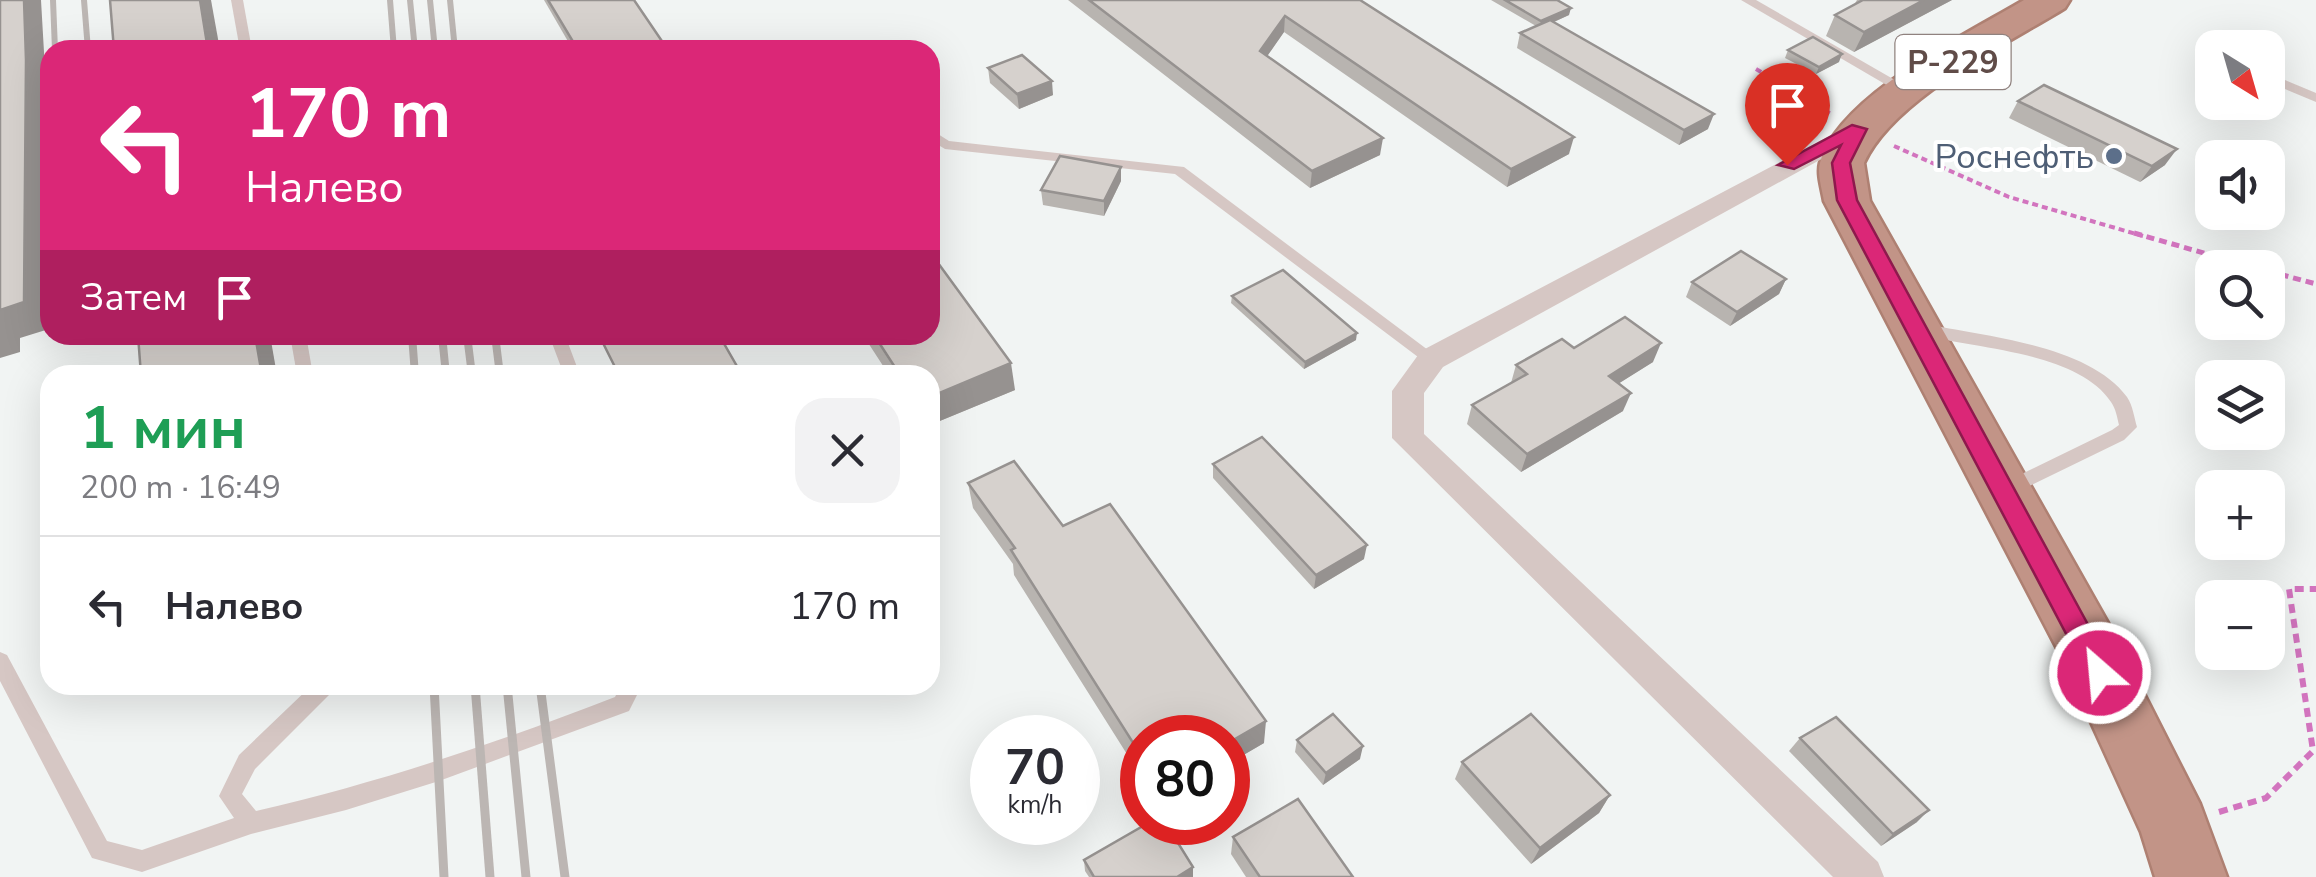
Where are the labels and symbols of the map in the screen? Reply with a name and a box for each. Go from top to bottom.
north arrow [2195,30,2285,120]
road number: Р-229 [1896,35,2010,89]
pin [1745,63,1830,166]
place label: Роснефть [1934,133,2094,180]
marker: Роснефть [2103,145,2125,167]
position arrow [2048,621,2152,725]
speed limit sign: 80 [1120,715,1250,845]

